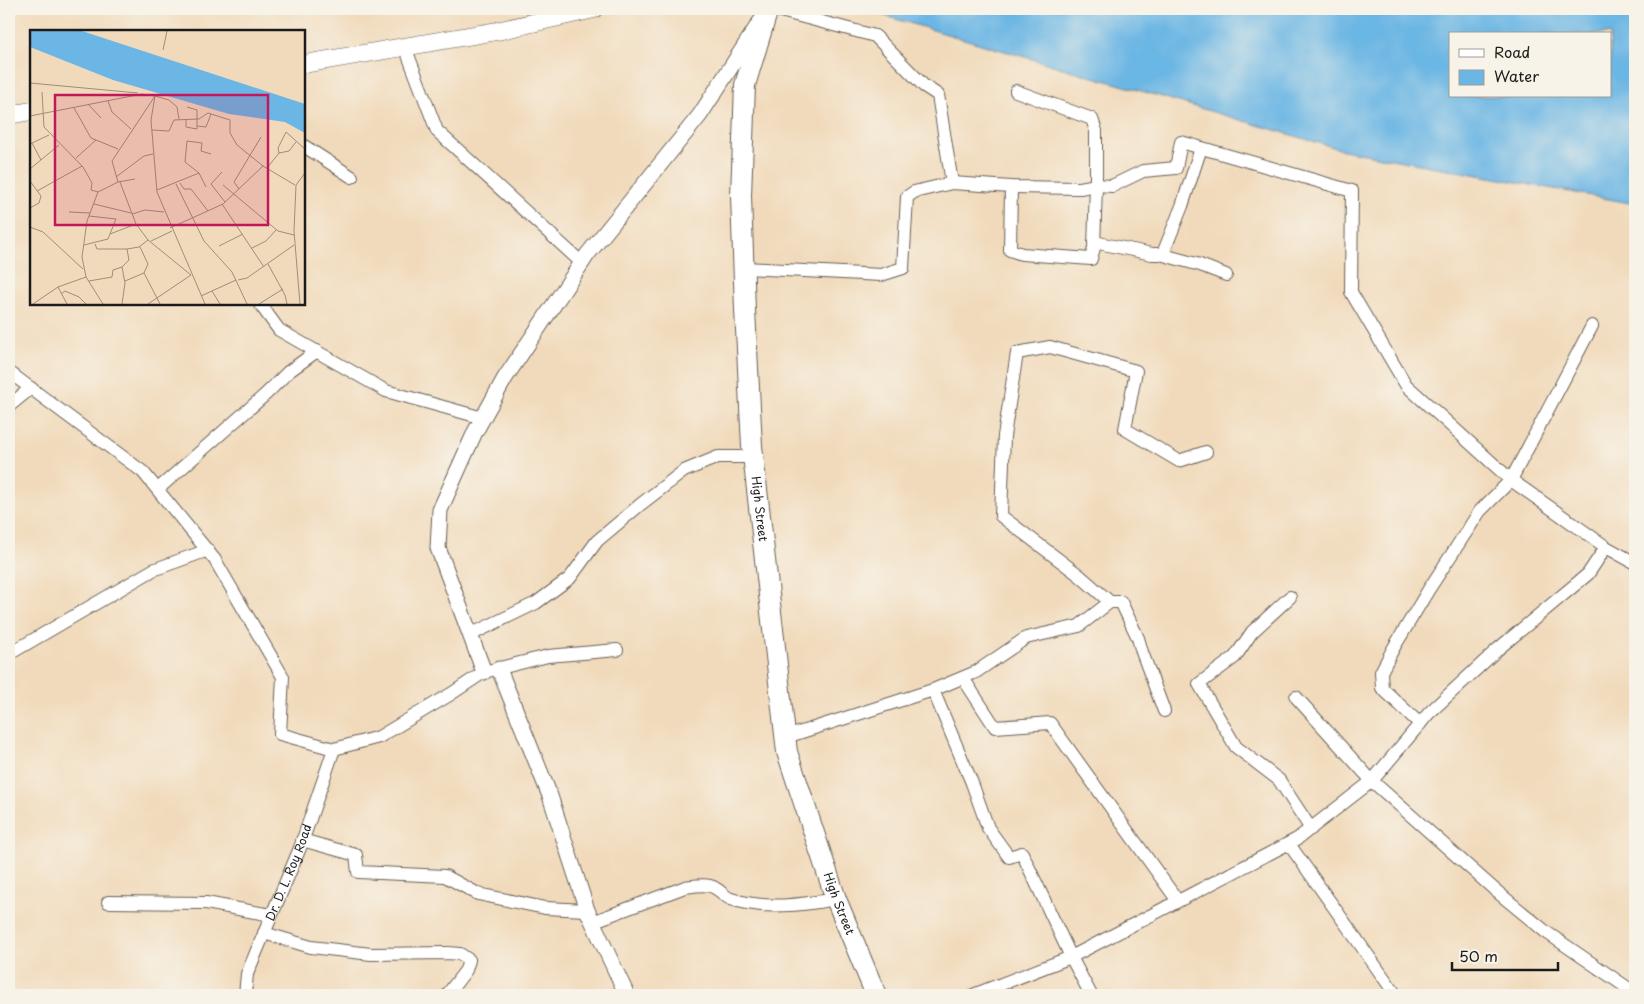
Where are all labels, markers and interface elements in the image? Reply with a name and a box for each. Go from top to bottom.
inset map [30,30,305,305]
legend [1449,32,1612,98]
text: Road [1494,40,1530,63]
text: Water [1494,64,1539,87]
street label: High Street [748,475,773,543]
street label: Dr. D. L. Roy Road [260,821,316,923]
street label: High Street [820,870,860,937]
scale bar [1452,939,1558,971]
text: 50 m [1459,944,1498,967]

